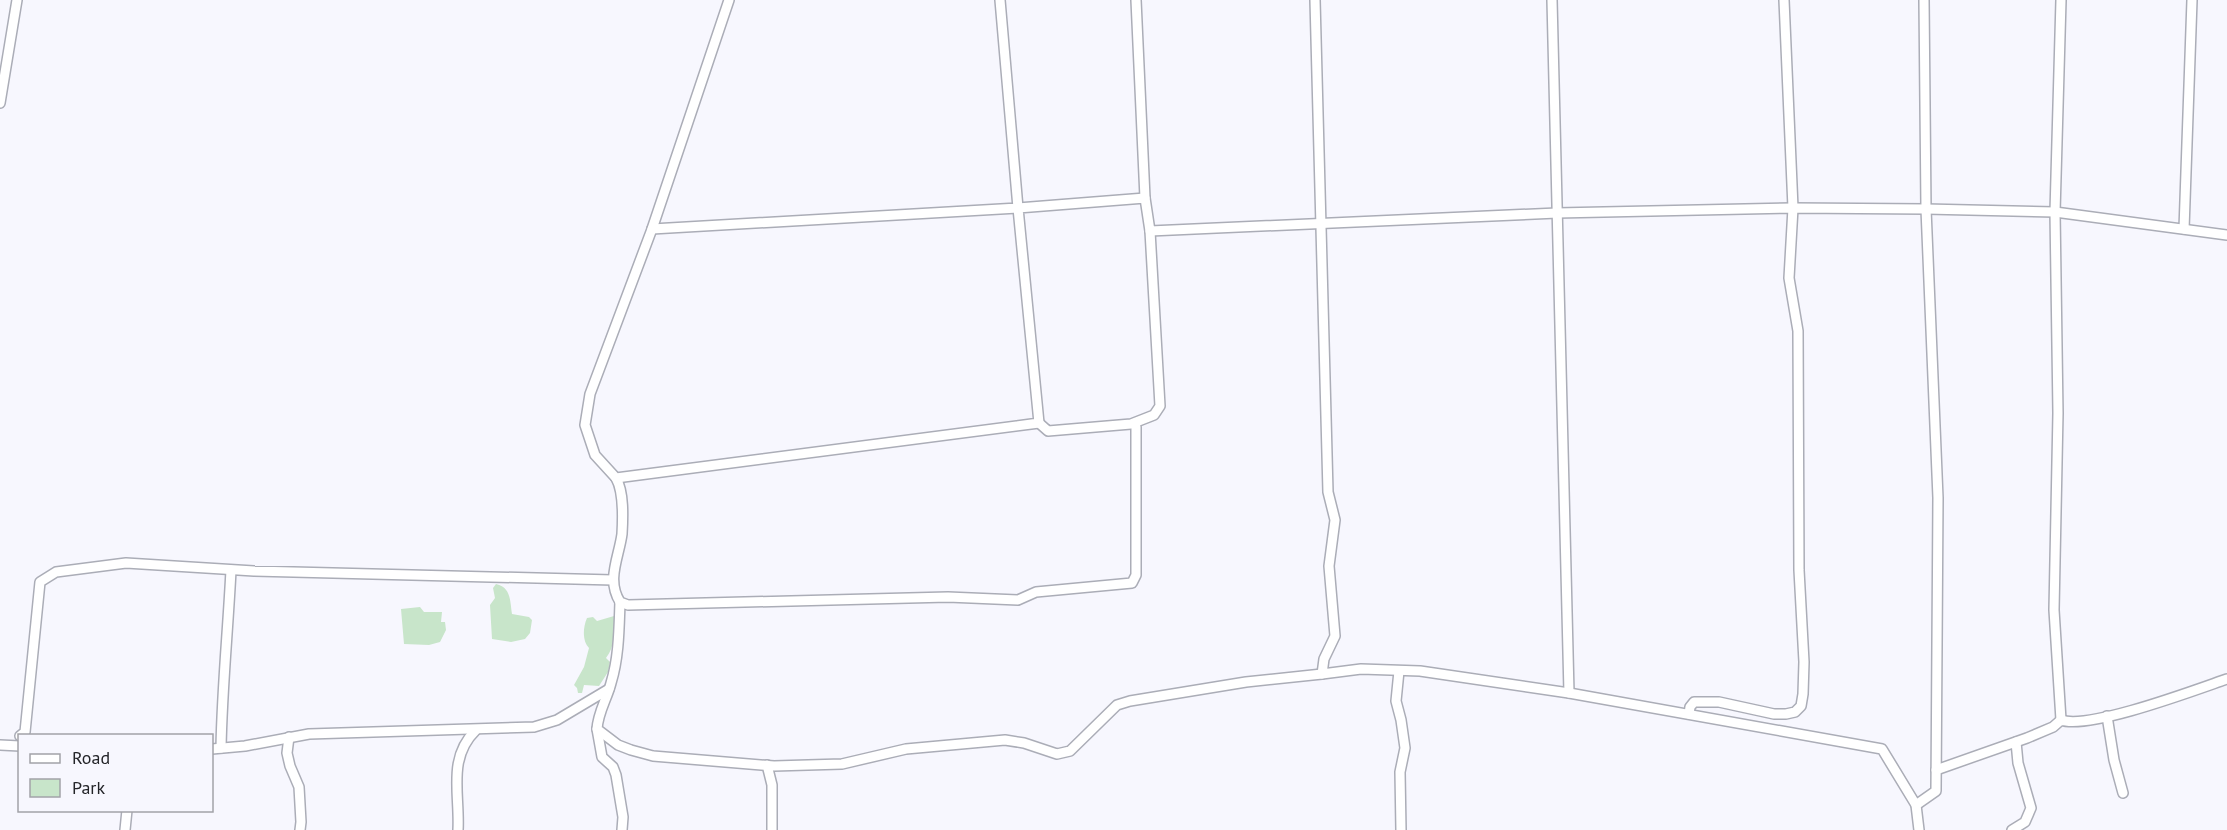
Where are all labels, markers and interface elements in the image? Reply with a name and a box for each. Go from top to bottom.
legend [18,734,213,812]
text: Road [72,746,110,769]
text: Park [72,776,105,799]

